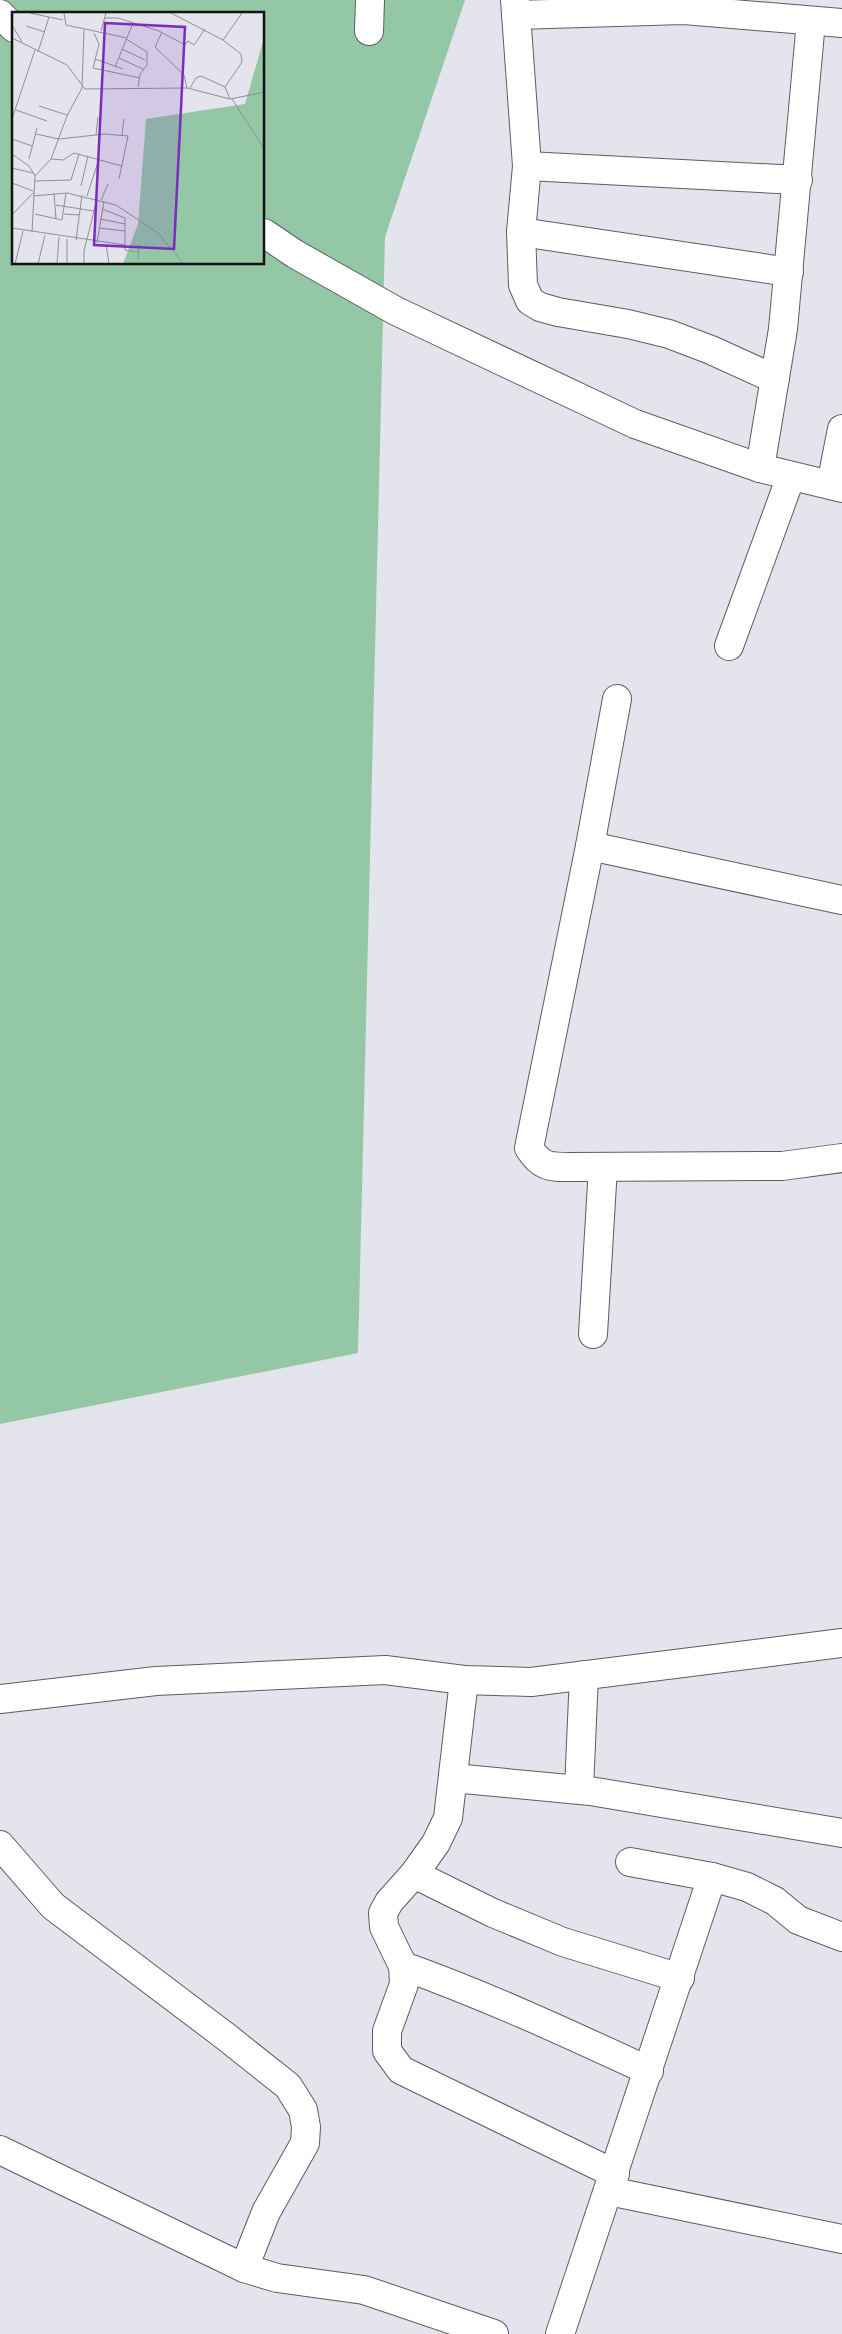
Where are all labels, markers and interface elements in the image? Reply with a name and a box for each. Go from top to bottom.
inset map [12,12,265,265]

